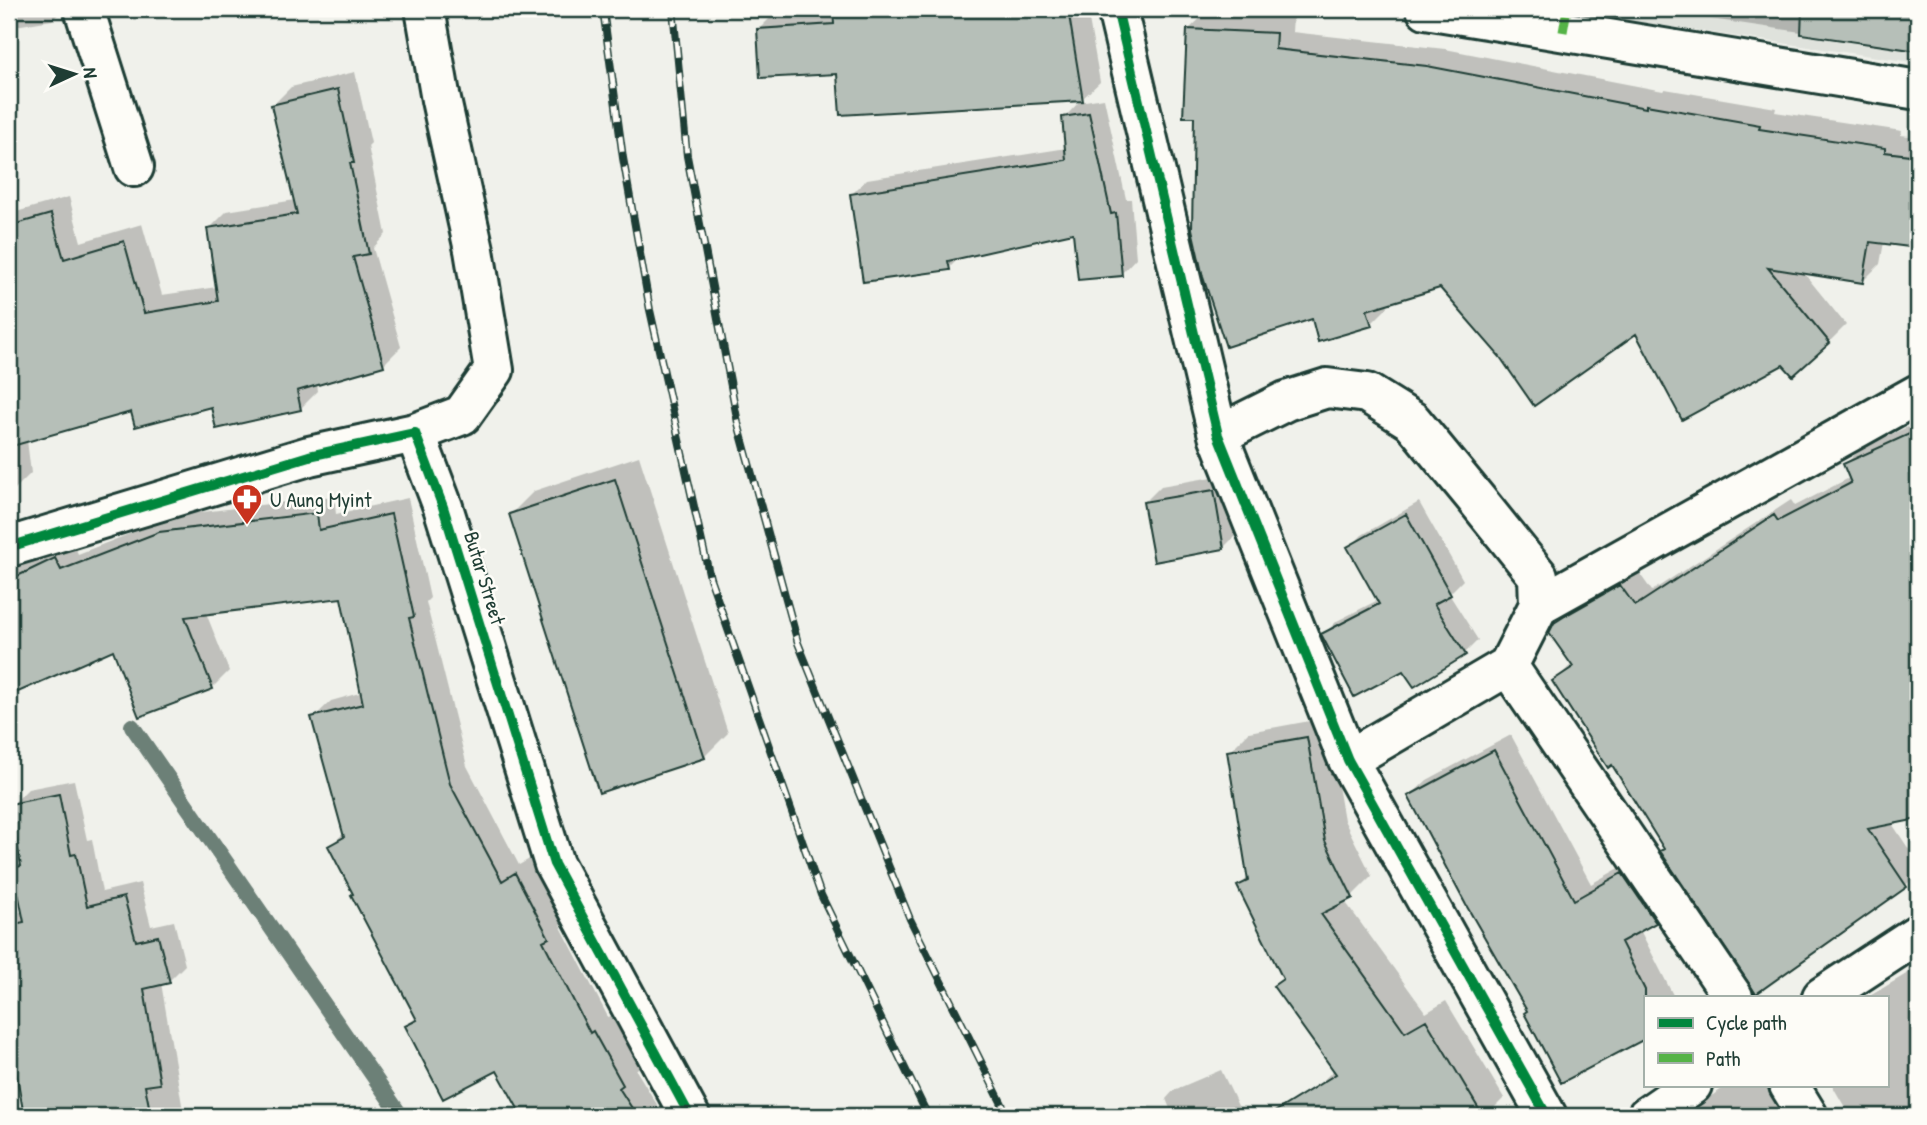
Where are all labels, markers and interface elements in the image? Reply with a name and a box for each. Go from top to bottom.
north arrow [38,38,108,108]
text: N [78,67,104,79]
pharmacy icon: U Aung Myint [230,482,264,526]
place label: U Aung Myint [270,485,372,514]
street label: Butar Street [457,528,513,629]
legend [1644,996,1888,1086]
text: Cycle path [1706,1008,1787,1037]
text: Path [1706,1044,1741,1073]

